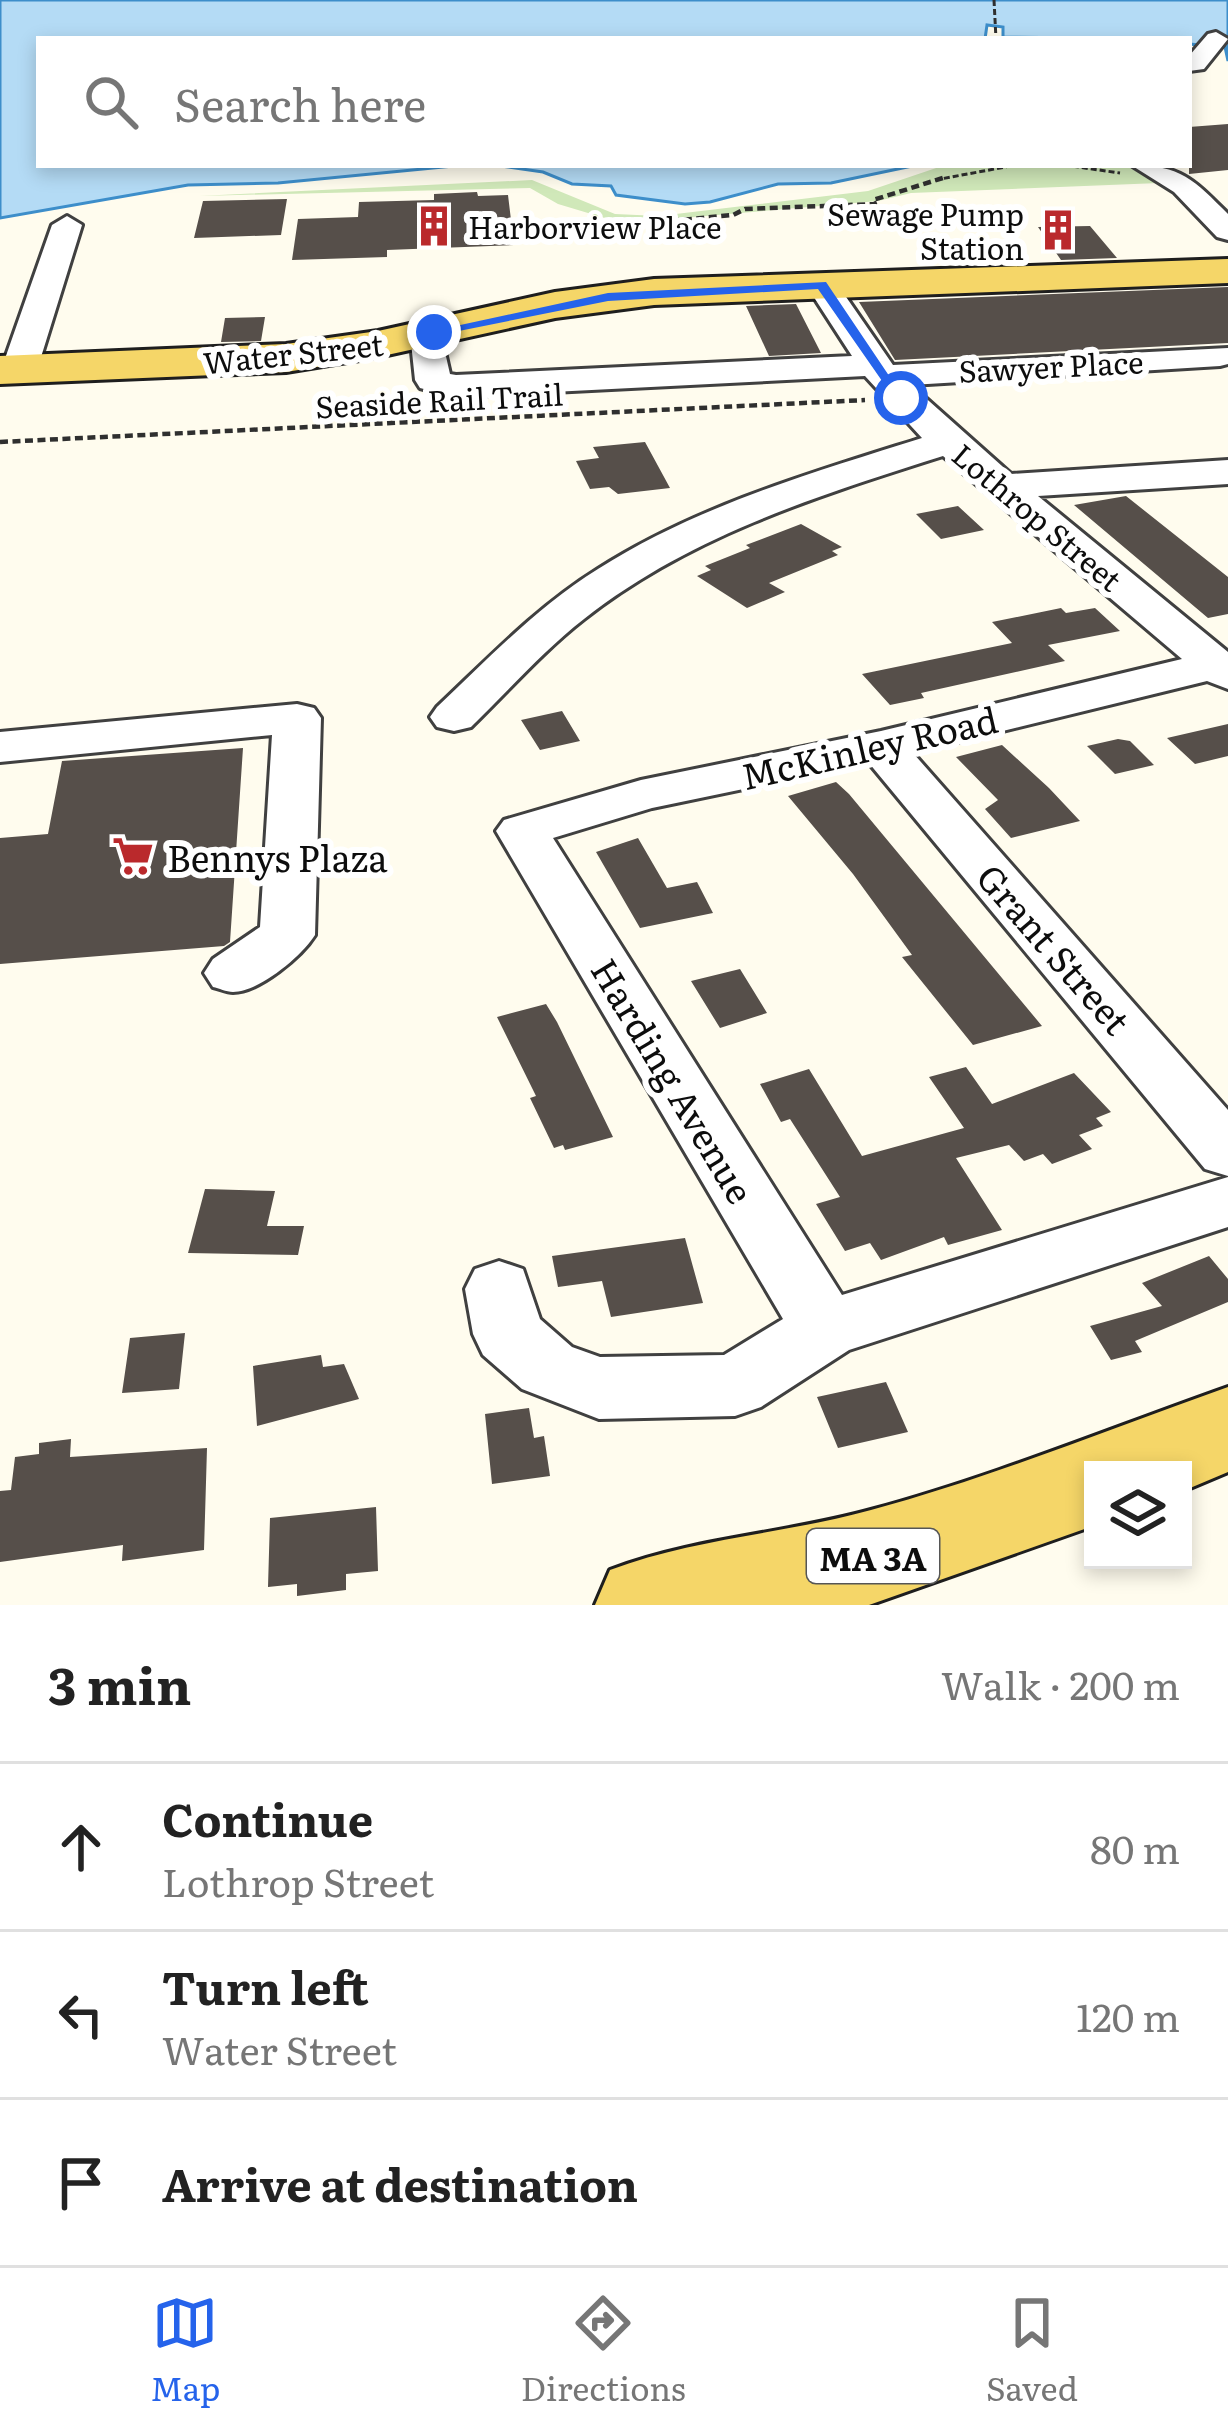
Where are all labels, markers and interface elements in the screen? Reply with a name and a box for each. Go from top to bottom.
search box [36,36,1192,168]
icon: search [78,69,144,135]
text: Search here [174,69,426,136]
place label: Sewage Pump Station [827,191,1024,269]
building icon: Harborview Place [411,203,457,249]
place label: Harborview Place [468,204,722,248]
building icon: Sewage Pump Station [1035,207,1081,253]
route end [407,305,461,359]
street label: Water Street [201,321,385,383]
street label: Sawyer Place [957,338,1145,392]
street label: Seaside Rail Trail [314,371,564,427]
route start [874,371,928,425]
street label: Lothrop Street [944,432,1132,600]
street label: McKinley Road [736,691,1002,801]
place label: Bennys Plaza [167,830,388,883]
supermarket icon: Bennys Plaza [110,833,156,879]
street label: Grant Street [966,851,1144,1045]
street label: Harding Avenue [580,947,768,1213]
map controls [1084,1461,1192,1569]
button: layers [1084,1461,1192,1569]
road number: MA 3A [807,1529,939,1583]
text: 3 min [48,1645,192,1721]
text: Walk · 200 m [941,1654,1180,1712]
text: Continue [162,1784,373,1851]
icon: ahead [48,1814,114,1880]
text: 80 m [1090,1818,1180,1876]
text: Lothrop Street [162,1851,434,1909]
text: Turn left [162,1952,369,2019]
icon: left [48,1982,114,2048]
text: 120 m [1076,1986,1180,2044]
text: Water Street [162,2019,397,2077]
text: Arrive at destination [162,2149,638,2216]
icon: arrive [48,2150,114,2216]
tab: Map [150,2290,220,2411]
tab: Directions [521,2290,686,2411]
tab: Saved [986,2290,1078,2411]

